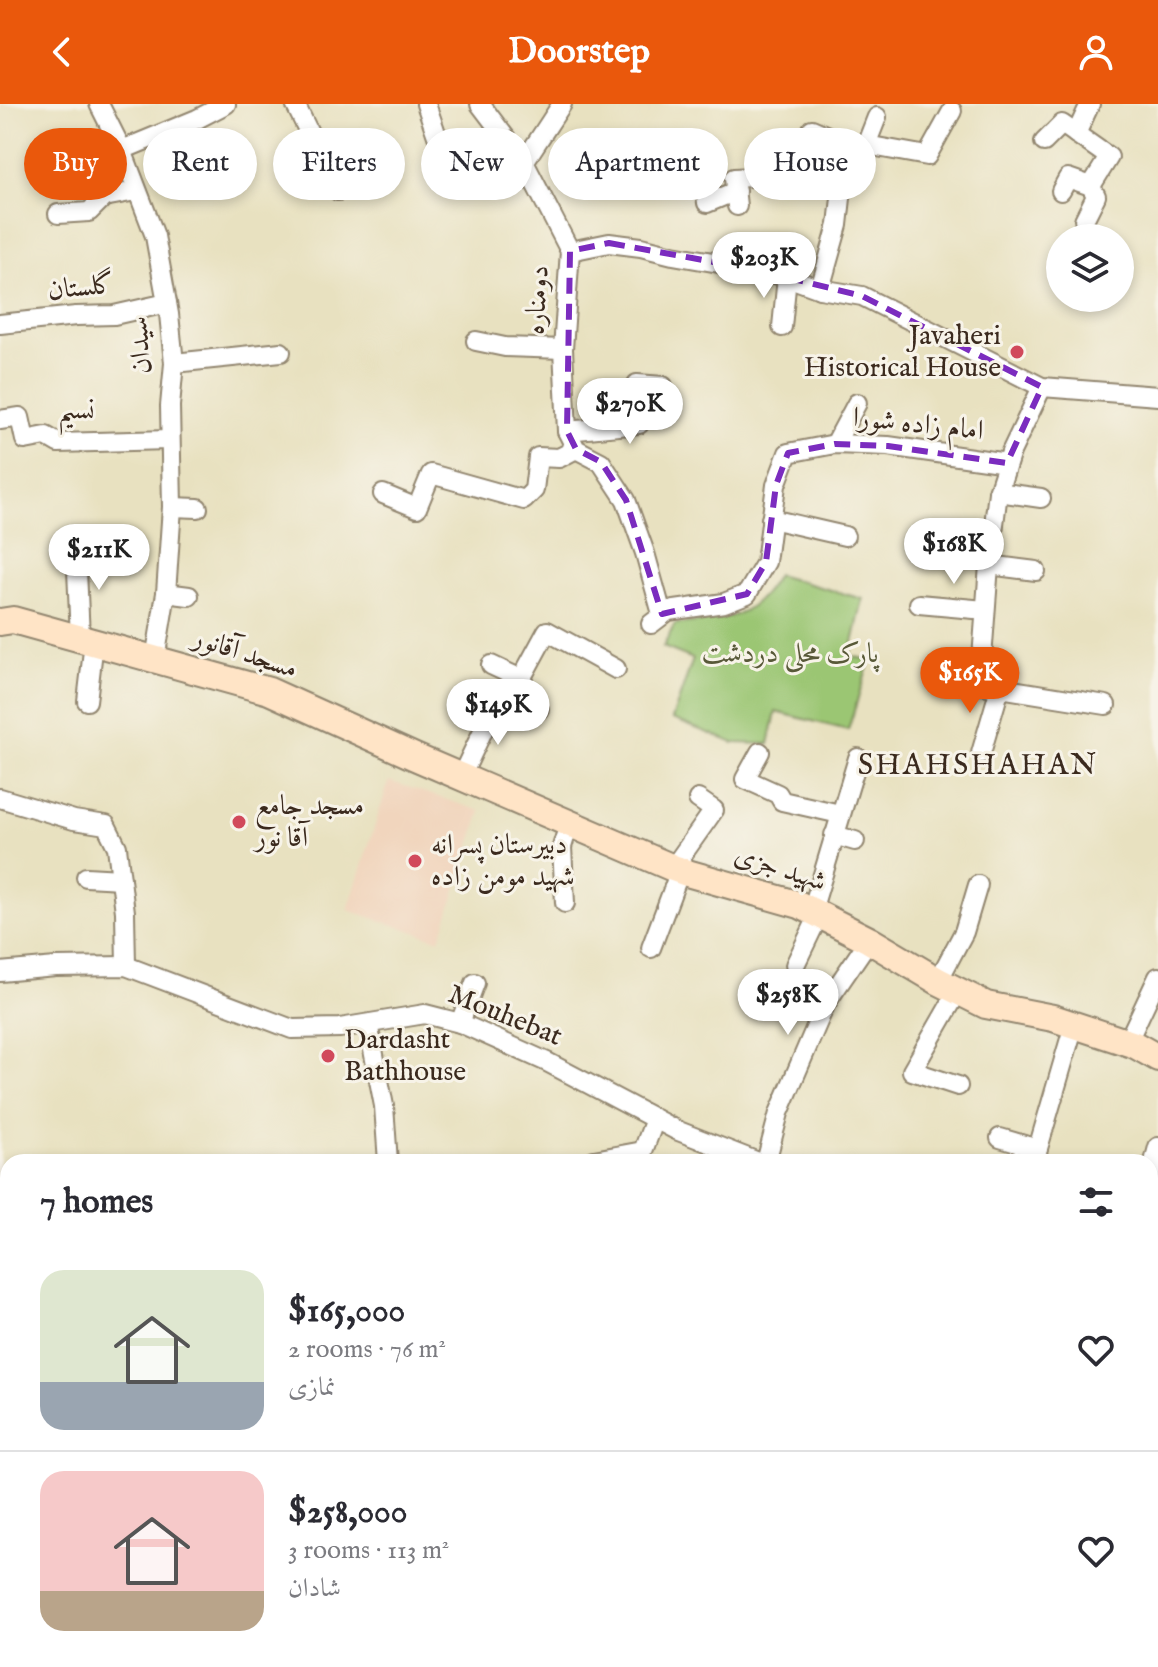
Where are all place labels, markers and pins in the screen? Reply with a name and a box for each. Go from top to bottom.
pin: $203K [708,232,820,300]
place label: Javaheri Historical House [804,319,1001,386]
marker: Javaheri Historical House [1008,343,1026,361]
pin: $270K [574,378,686,446]
pin: $168K [898,518,1010,586]
pin: $211K [43,524,155,592]
pin: $165K [914,647,1026,715]
pin: $149K [442,679,554,747]
place label: مسجد جامع آقا نور [252,789,364,856]
marker: مسجد جامع آقا نور [230,813,248,831]
place label: دبیرستان پسرانه شهید مومن زاده [431,828,575,895]
marker: دبیرستان پسرانه شهید مومن زاده [406,852,424,870]
pin: $258K [732,969,844,1037]
place label: Dardasht Bathhouse [344,1023,466,1090]
marker: Dardasht Bathhouse [319,1047,337,1065]

